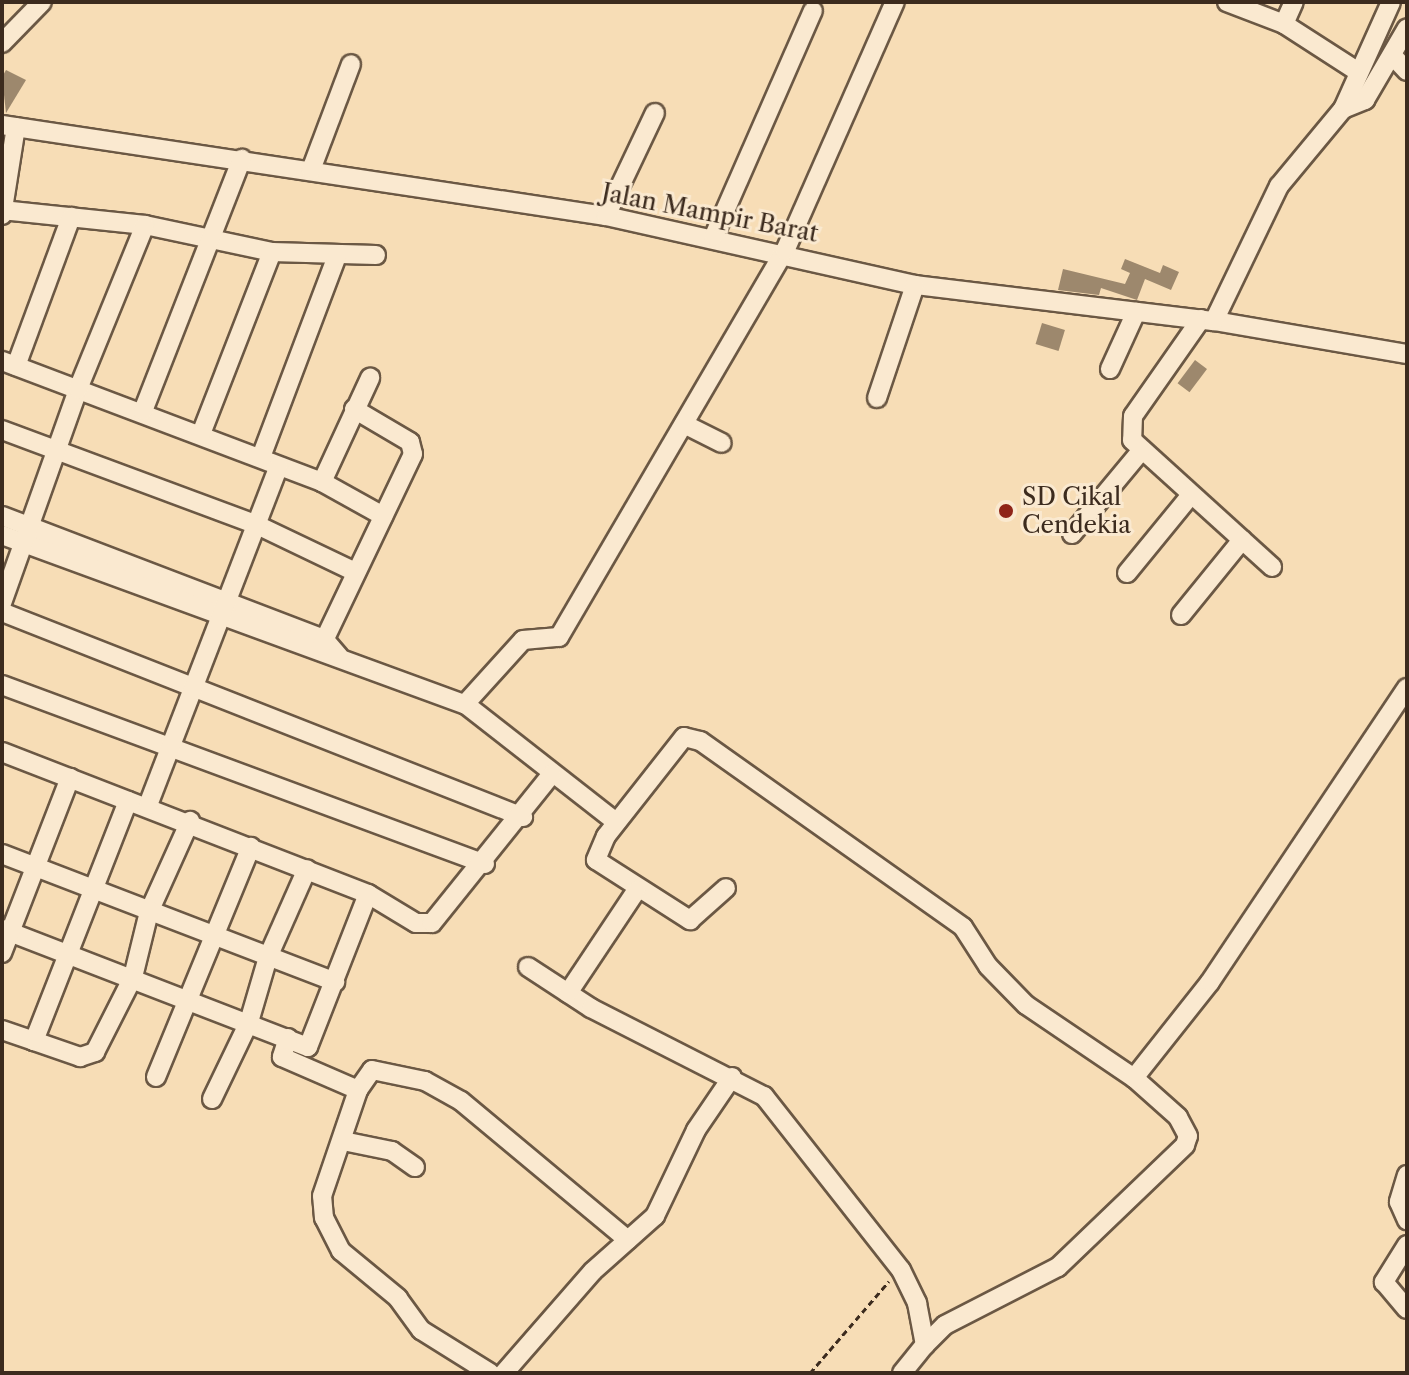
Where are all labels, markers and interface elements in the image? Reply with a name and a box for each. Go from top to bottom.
street label: Jalan Mampir Barat [599,178,821,248]
place label: SD Cikal Cendekia [1022,483,1131,539]
marker: SD Cikal Cendekia [997,502,1015,520]

